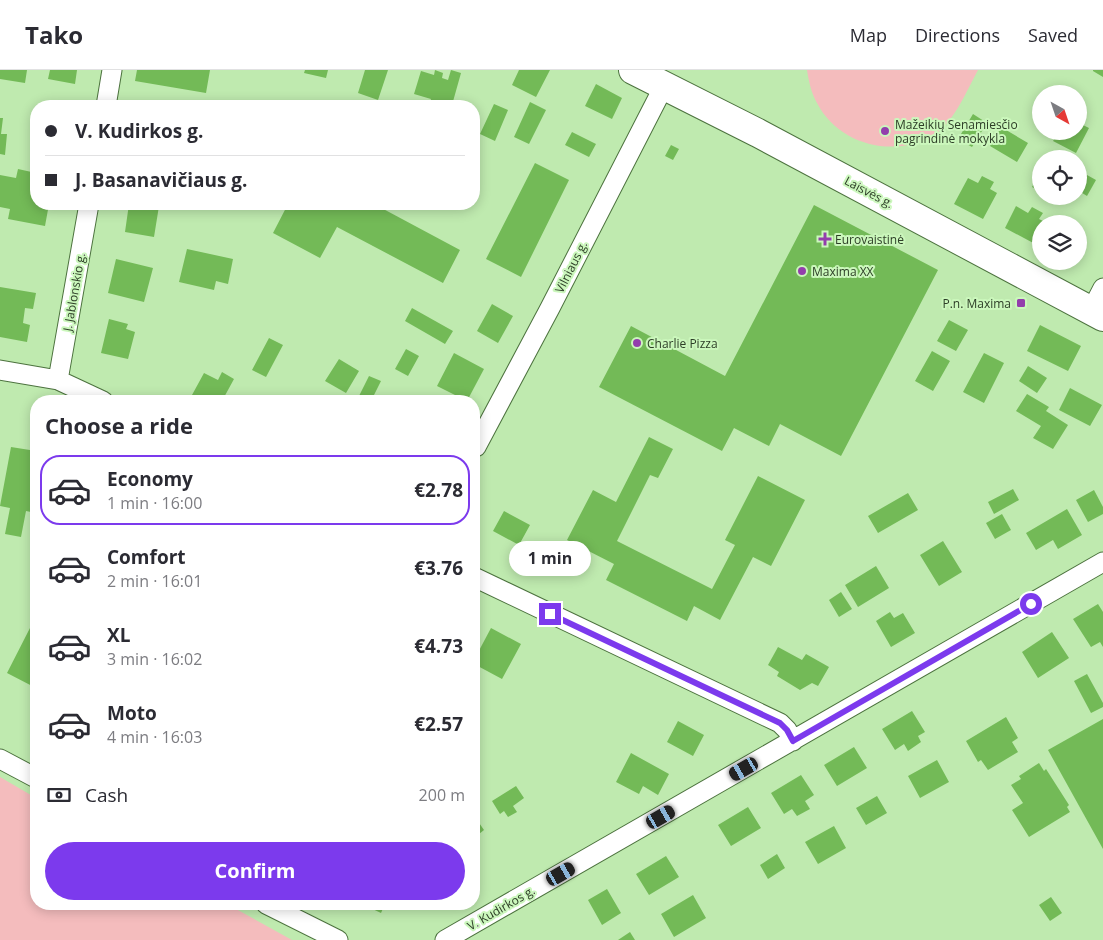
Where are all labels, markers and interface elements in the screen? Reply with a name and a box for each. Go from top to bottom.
text: Tako [25,18,83,51]
text: Map [850,23,887,47]
text: Directions [915,23,1000,47]
text: Saved [1028,23,1078,47]
north arrow [1032,85,1088,140]
map controls [1032,85,1087,270]
place label: Mažeikių Senamiesčio pagrindinė mokykla [895,116,1018,147]
text: V. Kudirkos g. [75,118,203,144]
marker: Mažeikių Senamiesčio pagrindinė mokykla [879,125,891,137]
button: locate [1032,150,1087,205]
text: J. Basanavičiaus g. [75,167,247,193]
street label: Laisvės g. [842,172,896,212]
button: layers [1032,215,1087,270]
place label: Eurovaistinė [835,231,904,248]
marker: Eurovaistinė [819,233,831,245]
street label: Vilniaus g. [551,238,591,296]
street label: J. Jablonskio g. [59,251,89,334]
place label: Maxima XX [812,263,874,280]
marker: Maxima XX [796,265,808,277]
place label: P.n. Maxima [942,295,1011,312]
marker: P.n. Maxima [1015,297,1027,309]
place label: Charlie Pizza [647,335,718,352]
marker: Charlie Pizza [631,337,643,349]
text: Choose a ride [45,410,193,440]
text: Economy [107,466,193,492]
icon: car [47,468,92,513]
text: €2.78 [414,477,463,503]
text: 1 min · 16:00 [107,492,202,514]
callout: 1 min [509,542,591,576]
text: Comfort [107,544,186,570]
icon: car [47,546,92,591]
text: 1 min [528,547,572,569]
text: €3.76 [414,555,463,581]
text: 2 min · 16:01 [107,570,202,592]
route start [1020,593,1042,615]
route end [539,603,561,625]
text: XL [107,622,130,648]
icon: car [47,624,92,669]
text: €4.73 [414,633,463,659]
text: 3 min · 16:02 [107,648,202,670]
text: Moto [107,700,157,726]
icon: car [47,702,92,747]
text: €2.57 [414,711,463,737]
text: 4 min · 16:03 [107,726,202,748]
car [727,755,760,783]
icon: cash [45,781,73,809]
text: Cash [85,782,128,808]
text: 200 m [419,784,465,806]
car [644,803,677,831]
button: Confirm [45,842,465,900]
car [544,860,577,888]
street label: V. Kudirkos g. [464,882,538,934]

